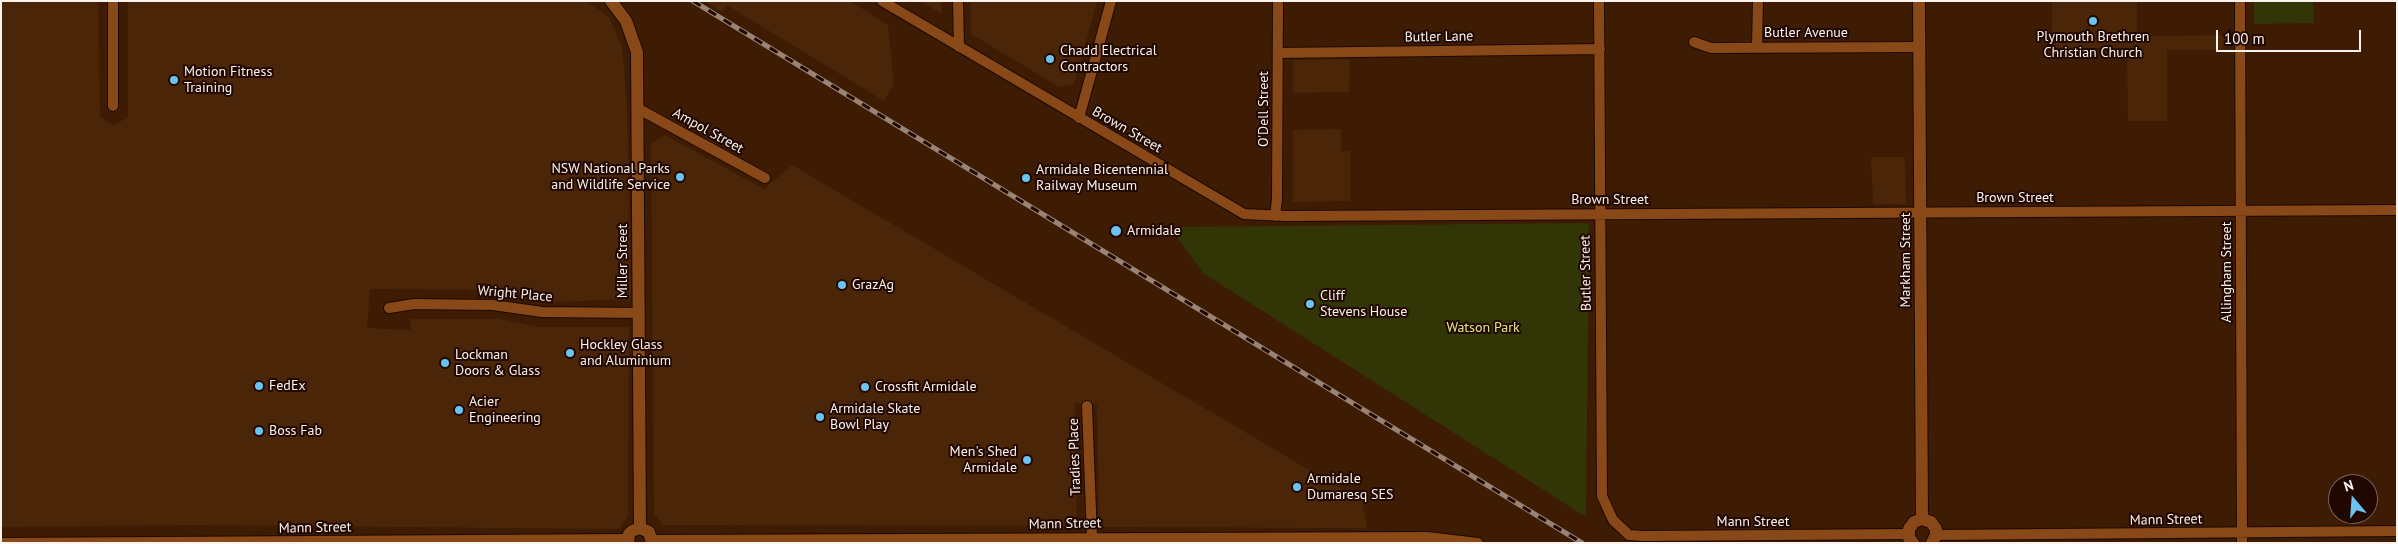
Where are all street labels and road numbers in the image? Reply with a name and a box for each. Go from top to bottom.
street label: Butler Avenue [1764,25,1848,41]
street label: Butler Lane [1404,28,1474,46]
street label: O'Dell Street [1256,71,1272,147]
street label: Brown Street [1089,103,1165,157]
street label: Ampol Street [670,105,746,157]
street label: Brown Street [1976,190,2054,206]
street label: Brown Street [1571,192,1649,208]
street label: Markham Street [1898,213,1914,307]
street label: Allingham Street [2219,222,2235,322]
street label: Miller Street [615,224,631,298]
street label: Butler Street [1577,235,1595,311]
street label: Wright Place [477,282,553,306]
street label: Tradies Place [1065,418,1085,496]
street label: Mann Street [2129,511,2203,529]
street label: Mann Street [1717,514,1789,530]
street label: Mann Street [1028,515,1102,533]
street label: Mann Street [278,519,352,537]

